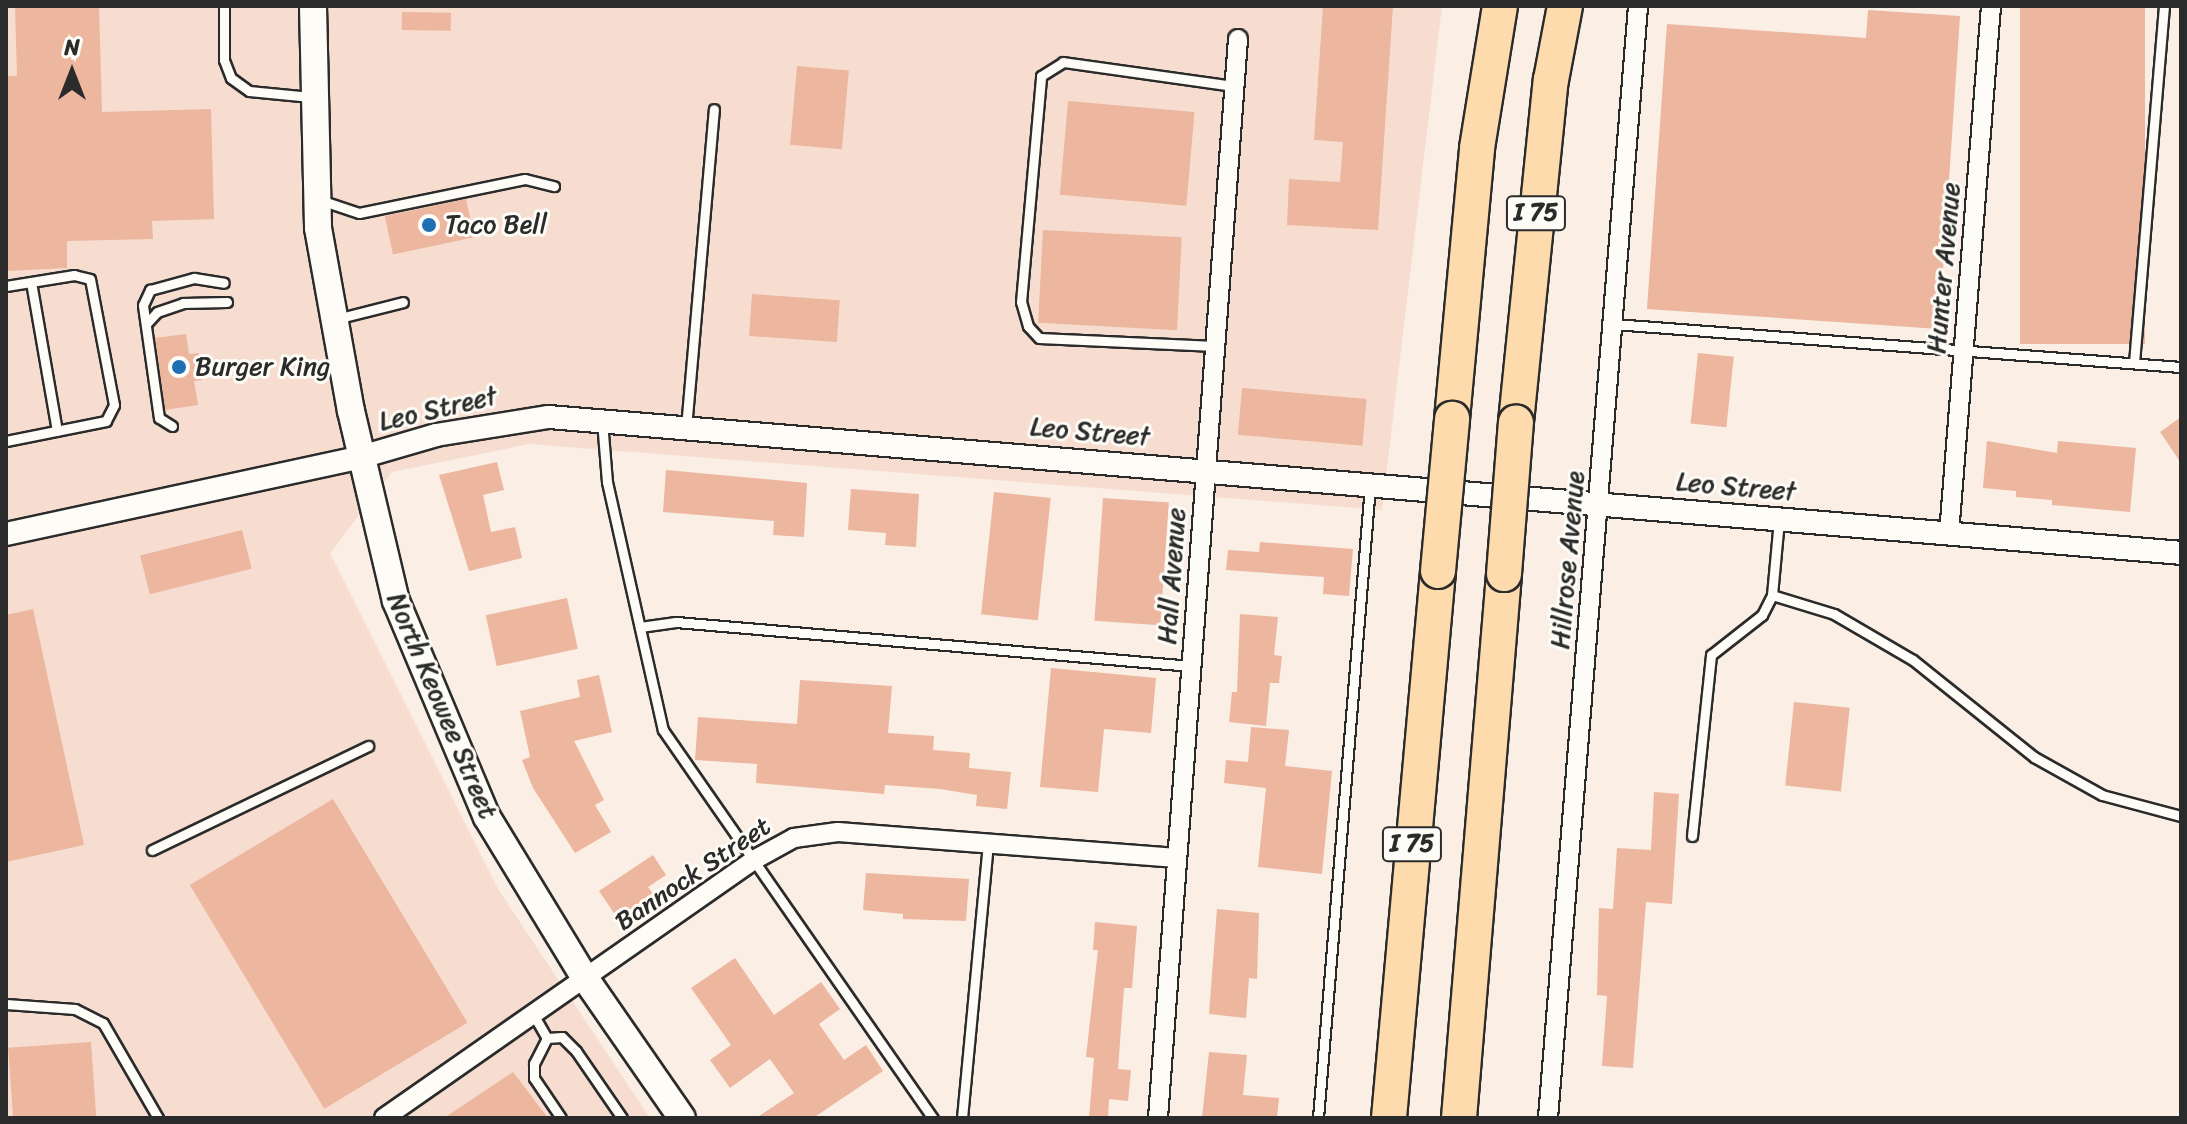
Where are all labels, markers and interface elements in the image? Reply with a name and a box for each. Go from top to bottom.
text: N [64,28,80,67]
north arrow [32,32,112,112]
street label: Hunter Avenue [1921,181,1967,355]
road number: I 75 [1504,193,1568,233]
place label: Taco Bell [445,209,548,241]
marker: Taco Bell [420,216,438,234]
place label: Burger King [195,351,330,383]
marker: Burger King [170,358,188,376]
street label: Leo Street [376,380,500,438]
street label: Leo Street [1028,411,1152,453]
street label: Leo Street [1674,466,1798,508]
street label: Hillrose Avenue [1545,470,1591,650]
street label: Hall Avenue [1152,507,1192,645]
street label: North Keowee Street [380,588,504,824]
street label: Bannock Street [610,811,776,937]
road number: I 75 [1380,824,1444,864]

